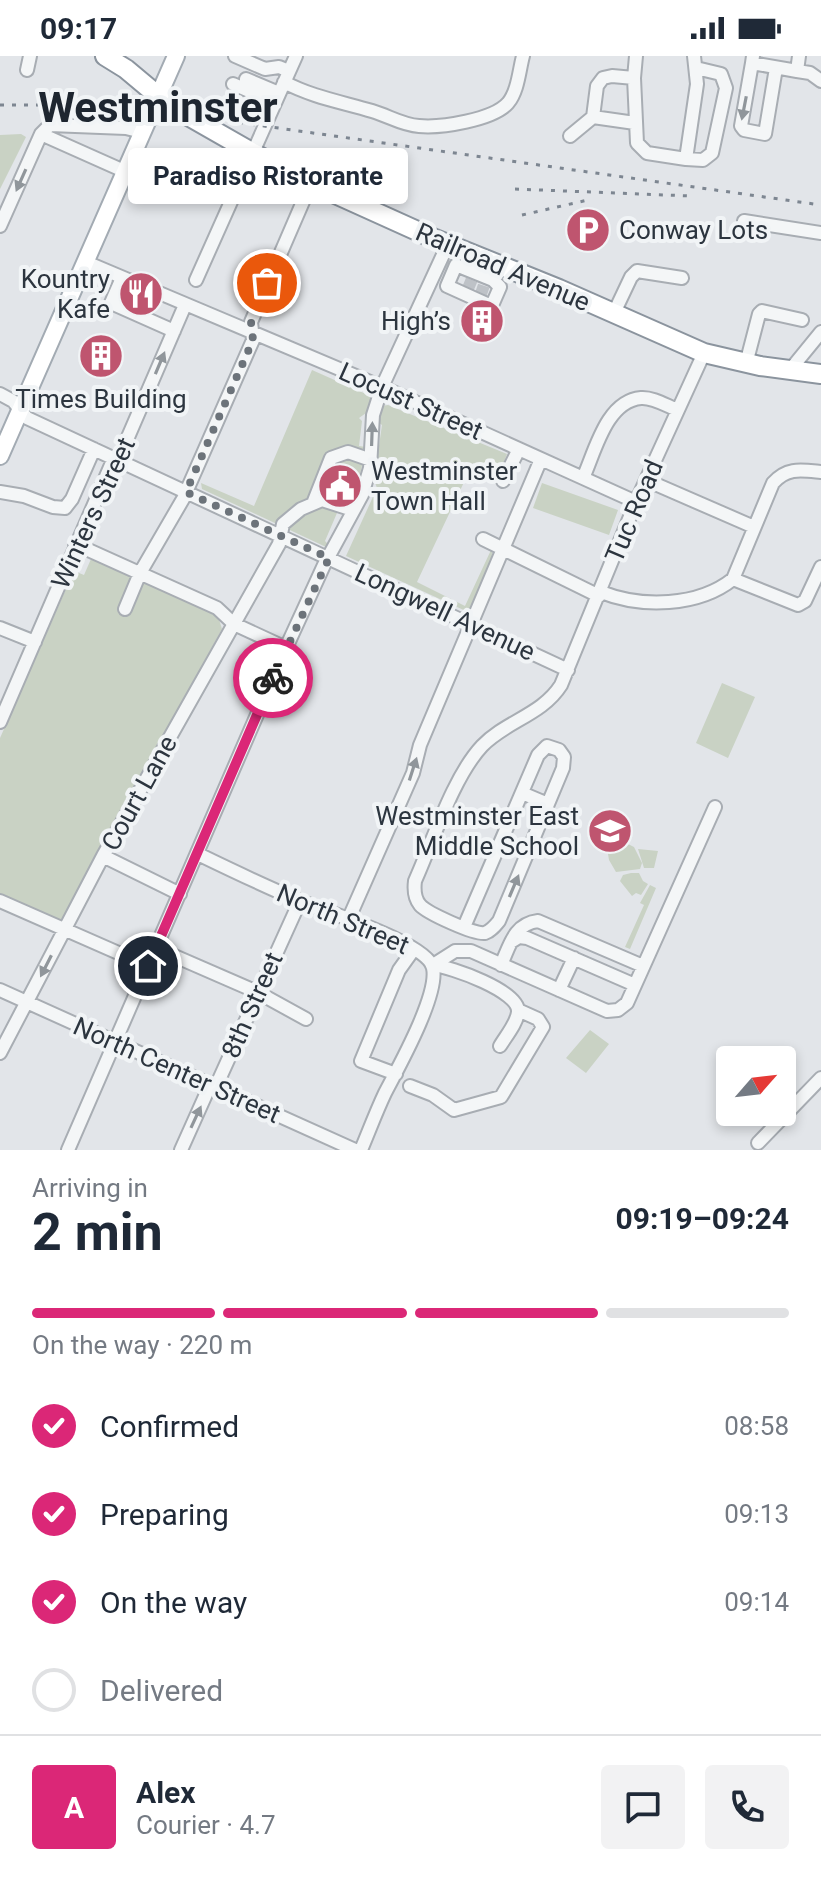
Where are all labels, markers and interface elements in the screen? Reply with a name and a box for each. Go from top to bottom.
text: 09:17 [40,11,117,46]
district label: Westminster [38,83,278,132]
one-way arrow [737,95,749,120]
callout: Paradiso Ristorante [127,147,407,203]
text: Paradiso Ristorante [153,161,383,191]
one-way arrow [14,168,27,191]
parking icon: Conway Lots [564,206,612,254]
place label: Conway Lots [619,215,768,245]
street label: Railroad Avenue [411,217,595,317]
pin [233,249,301,317]
icon: bag [245,261,289,305]
place label: Kountry Kafe [21,264,110,324]
restaurant icon: Kountry Kafe [117,270,165,318]
building icon: High’s [458,297,506,345]
place label: High’s [381,306,451,336]
building icon: Times Building [77,332,125,380]
one-way arrow [154,351,167,375]
street label: Locust Street [335,356,487,446]
place label: Times Building [15,384,187,414]
one-way arrow [366,420,379,446]
street label: Winters Street [45,433,141,593]
street label: Tuc Road [599,455,669,567]
place label: Westminster Town Hall [371,456,518,516]
public building icon: Westminster Town Hall [316,462,364,510]
street label: Longwell Avenue [350,557,540,667]
courier [233,638,313,718]
icon: bike [251,656,295,700]
street label: Court Lane [95,730,183,856]
one-way arrow [407,757,420,781]
place label: Westminster East Middle School [375,801,579,861]
school or university icon: Westminster East Middle School [586,807,634,855]
one-way arrow [507,874,520,898]
street label: North Street [272,878,414,960]
pin [114,932,182,1000]
icon: home [126,944,170,988]
street label: 8th Street [215,948,289,1062]
one-way arrow [39,954,53,977]
street label: North Center Street [69,1011,285,1129]
north arrow [716,1046,796,1126]
map controls [716,1046,796,1126]
one-way arrow [189,1106,203,1129]
text: Arriving in [32,1173,148,1203]
text: 09:19–09:24 [615,1201,789,1236]
text: 2 min [32,1202,163,1263]
text: On the way · 220 m [32,1330,252,1360]
icon: check [32,1404,76,1448]
text: Confirmed [100,1409,239,1444]
text: 08:58 [724,1411,789,1441]
icon: check [32,1492,76,1536]
text: Preparing [100,1497,229,1532]
text: 09:13 [724,1499,789,1529]
icon: check [32,1580,76,1624]
text: On the way [100,1585,247,1620]
text: 09:14 [724,1587,789,1617]
text: Delivered [100,1673,223,1708]
button: chat [601,1765,685,1849]
button: phone [705,1765,789,1849]
text: Alex [136,1775,196,1810]
text: A [64,1790,84,1825]
text: Courier · 4.7 [136,1810,276,1840]

